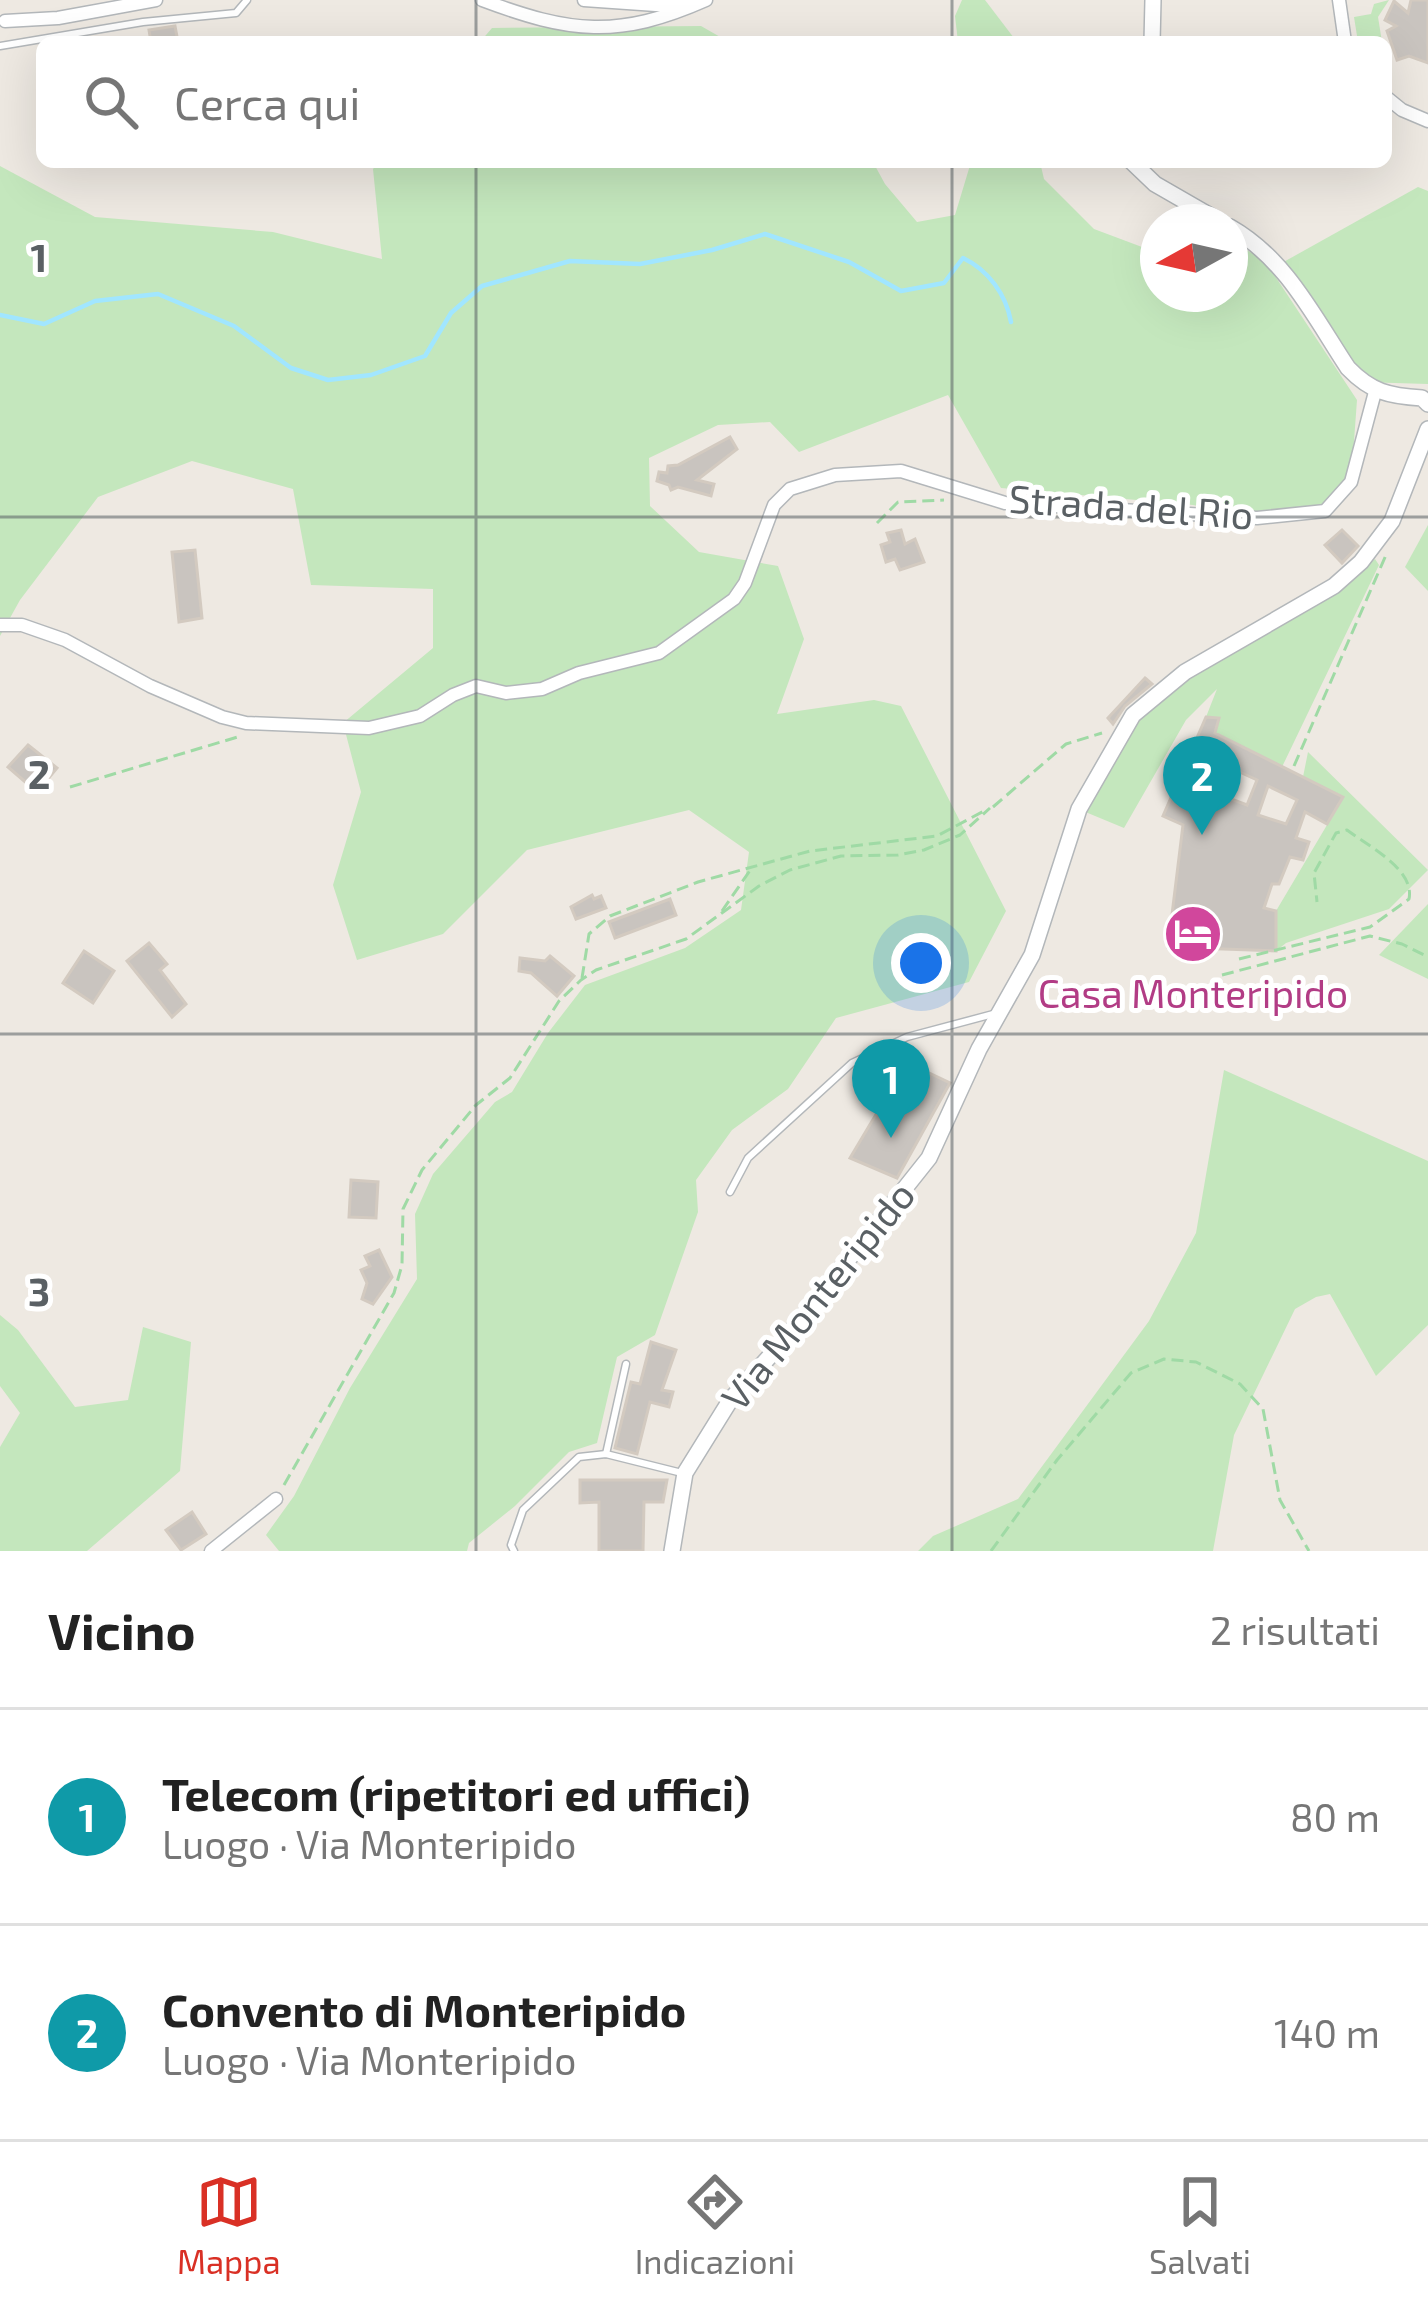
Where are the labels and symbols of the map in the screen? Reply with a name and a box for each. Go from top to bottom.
north arrow [1140,204,1248,312]
text: 1 [31,233,47,280]
street label: Strada del Rio [1007,474,1255,537]
pin: 2 [1163,736,1241,835]
text: 2 [28,750,50,797]
hotel icon: Casa Monteripido [1162,903,1224,965]
your location [891,933,951,993]
place label: Casa Monteripido [1038,969,1348,1016]
pin: 1 [852,1039,930,1138]
street label: Via Monteripido [710,1171,923,1419]
text: 3 [28,1267,50,1314]

